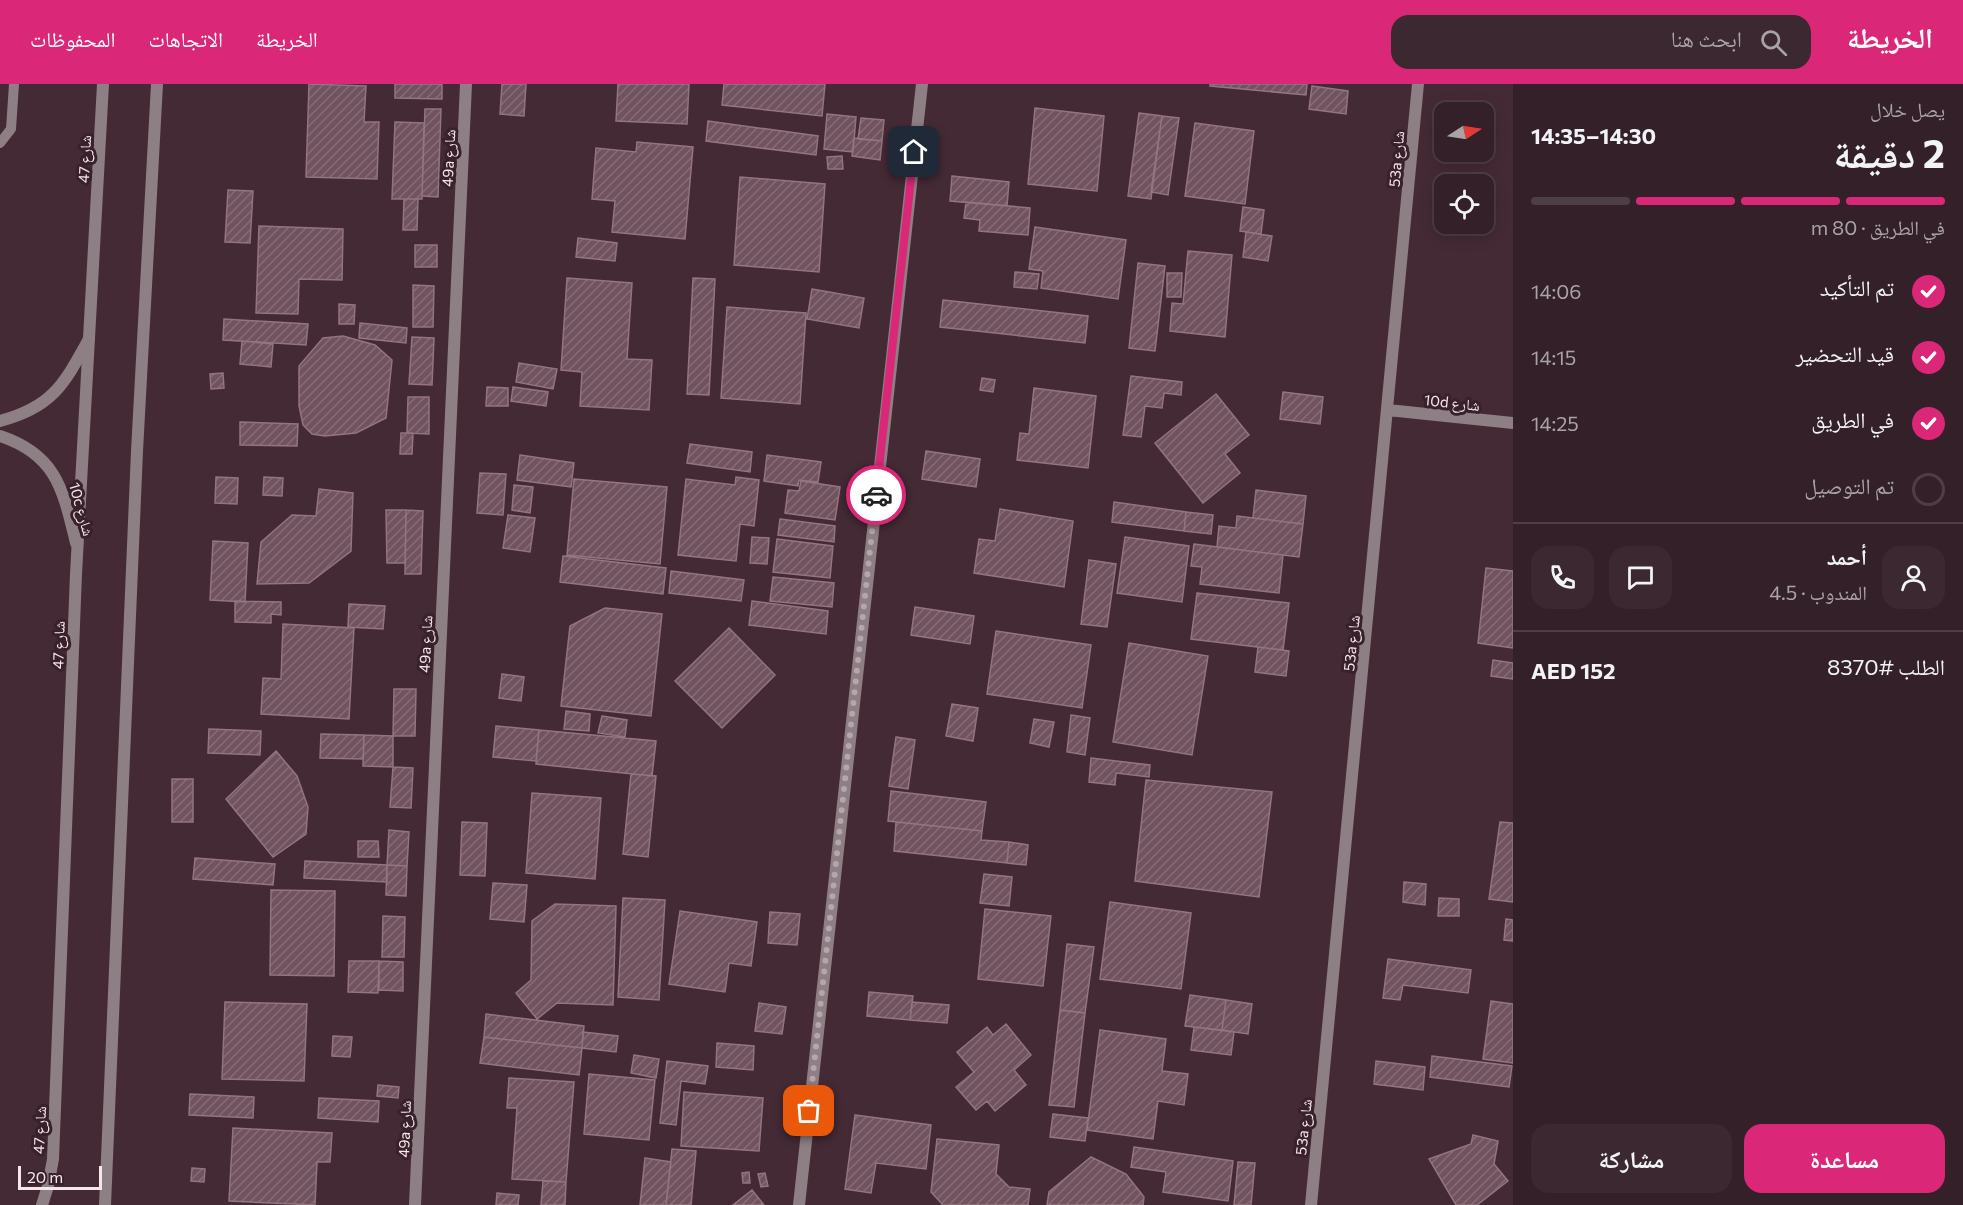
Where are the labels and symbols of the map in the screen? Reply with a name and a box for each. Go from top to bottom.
north arrow [1434,102,1494,162]
pin [888,126,939,177]
street label: 49a شارع [438,129,460,187]
street label: 53a شارع [1385,130,1409,188]
street label: شارع 47 [74,134,96,184]
street label: 10d شارع [1423,390,1481,416]
courier [846,465,906,525]
street label: 10c شارع [64,480,98,539]
street label: 53a شارع [1339,614,1365,672]
street label: 49a شارع [415,615,437,673]
street label: شارع 47 [48,621,70,669]
pin [783,1085,834,1136]
street label: 53a شارع [1291,1098,1317,1156]
street label: 49a شارع [394,1100,416,1158]
street label: شارع 47 [29,1105,51,1155]
scale bar [18,1163,102,1190]

